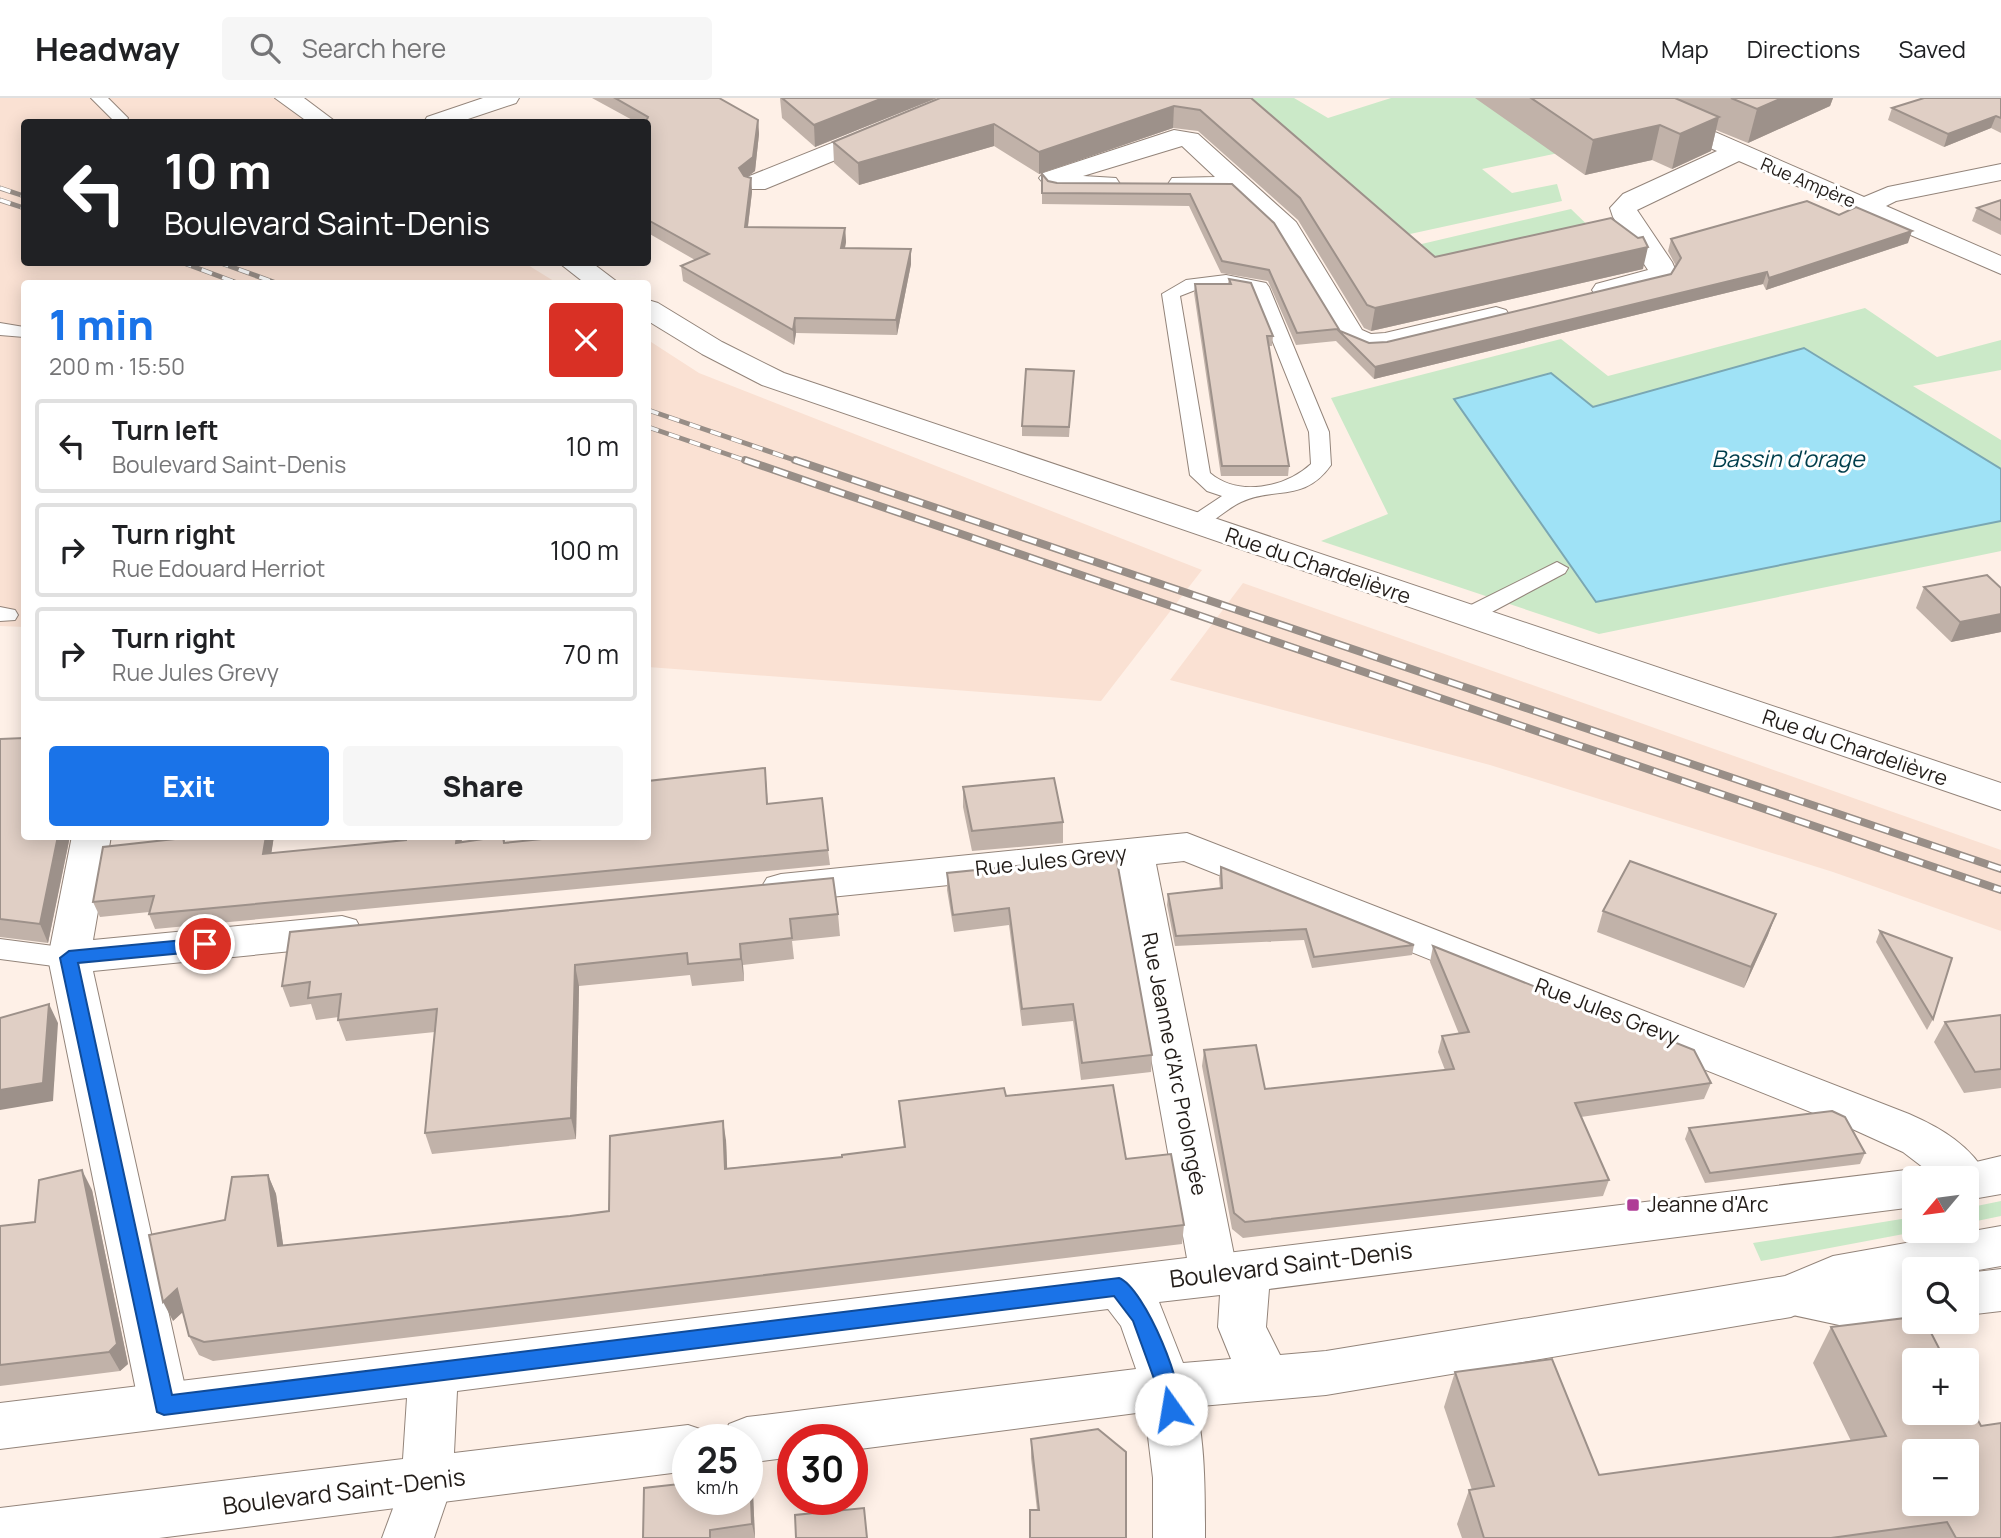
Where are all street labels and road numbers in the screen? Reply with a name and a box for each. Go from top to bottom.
street label: Rue Ampère [1757,151,1859,213]
street label: Rue du Chardelièvre [1222,520,1415,610]
street label: Rue du Chardelièvre [1759,702,1952,792]
street label: Rue Jules Grevy [974,838,1128,882]
street label: Rue Jeanne d'Arc Prolongée [1136,930,1214,1198]
street label: Rue Jules Grevy [1531,971,1684,1051]
street label: Boulevard Saint-Denis [1167,1232,1414,1295]
street label: Boulevard Saint-Denis [220,1459,467,1522]

